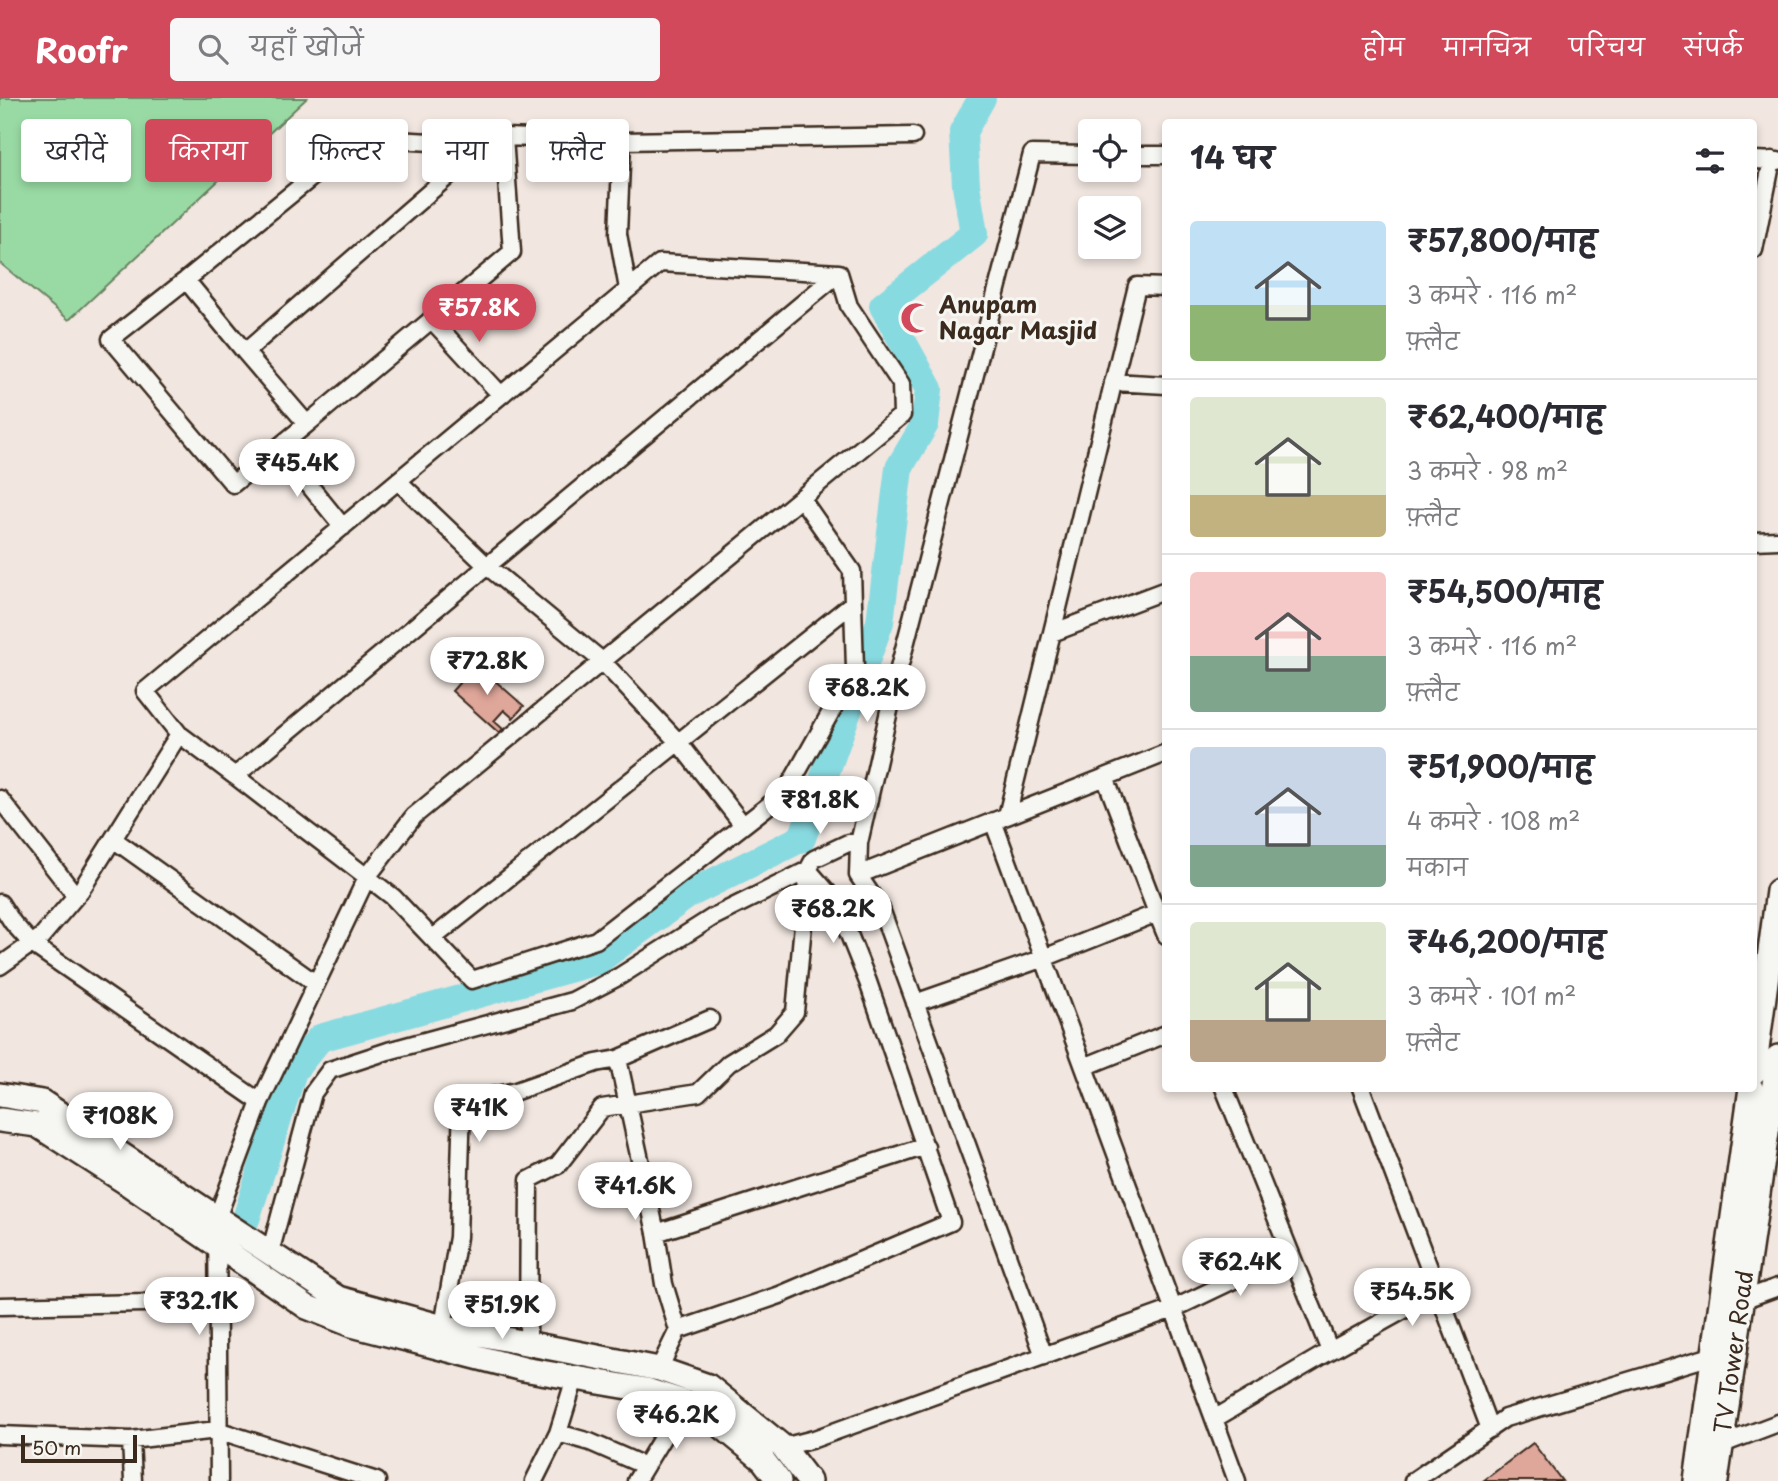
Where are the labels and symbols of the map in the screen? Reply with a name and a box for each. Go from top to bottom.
pin: ₹57.8K [422,285,536,344]
place label: Anupam Nagar Masjid [938,286,1097,347]
mosque icon: Anupam Nagar Masjid [899,301,933,335]
pin: ₹45.4K [240,440,354,499]
pin: ₹72.8K [430,638,544,697]
pin: ₹68.2K [810,664,924,724]
pin: ₹81.8K [763,776,877,836]
pin: ₹68.2K [776,886,890,945]
pin: ₹41K [438,1084,520,1144]
pin: ₹108K [71,1093,169,1152]
pin: ₹41.6K [578,1162,692,1222]
pin: ₹62.4K [1183,1238,1297,1298]
pin: ₹54.5K [1355,1268,1469,1328]
street label: TV Tower Road [1704,1268,1761,1436]
pin: ₹32.1K [142,1278,256,1337]
pin: ₹51.9K [445,1282,559,1341]
pin: ₹46.2K [619,1392,733,1451]
scale bar [21,1432,136,1464]

